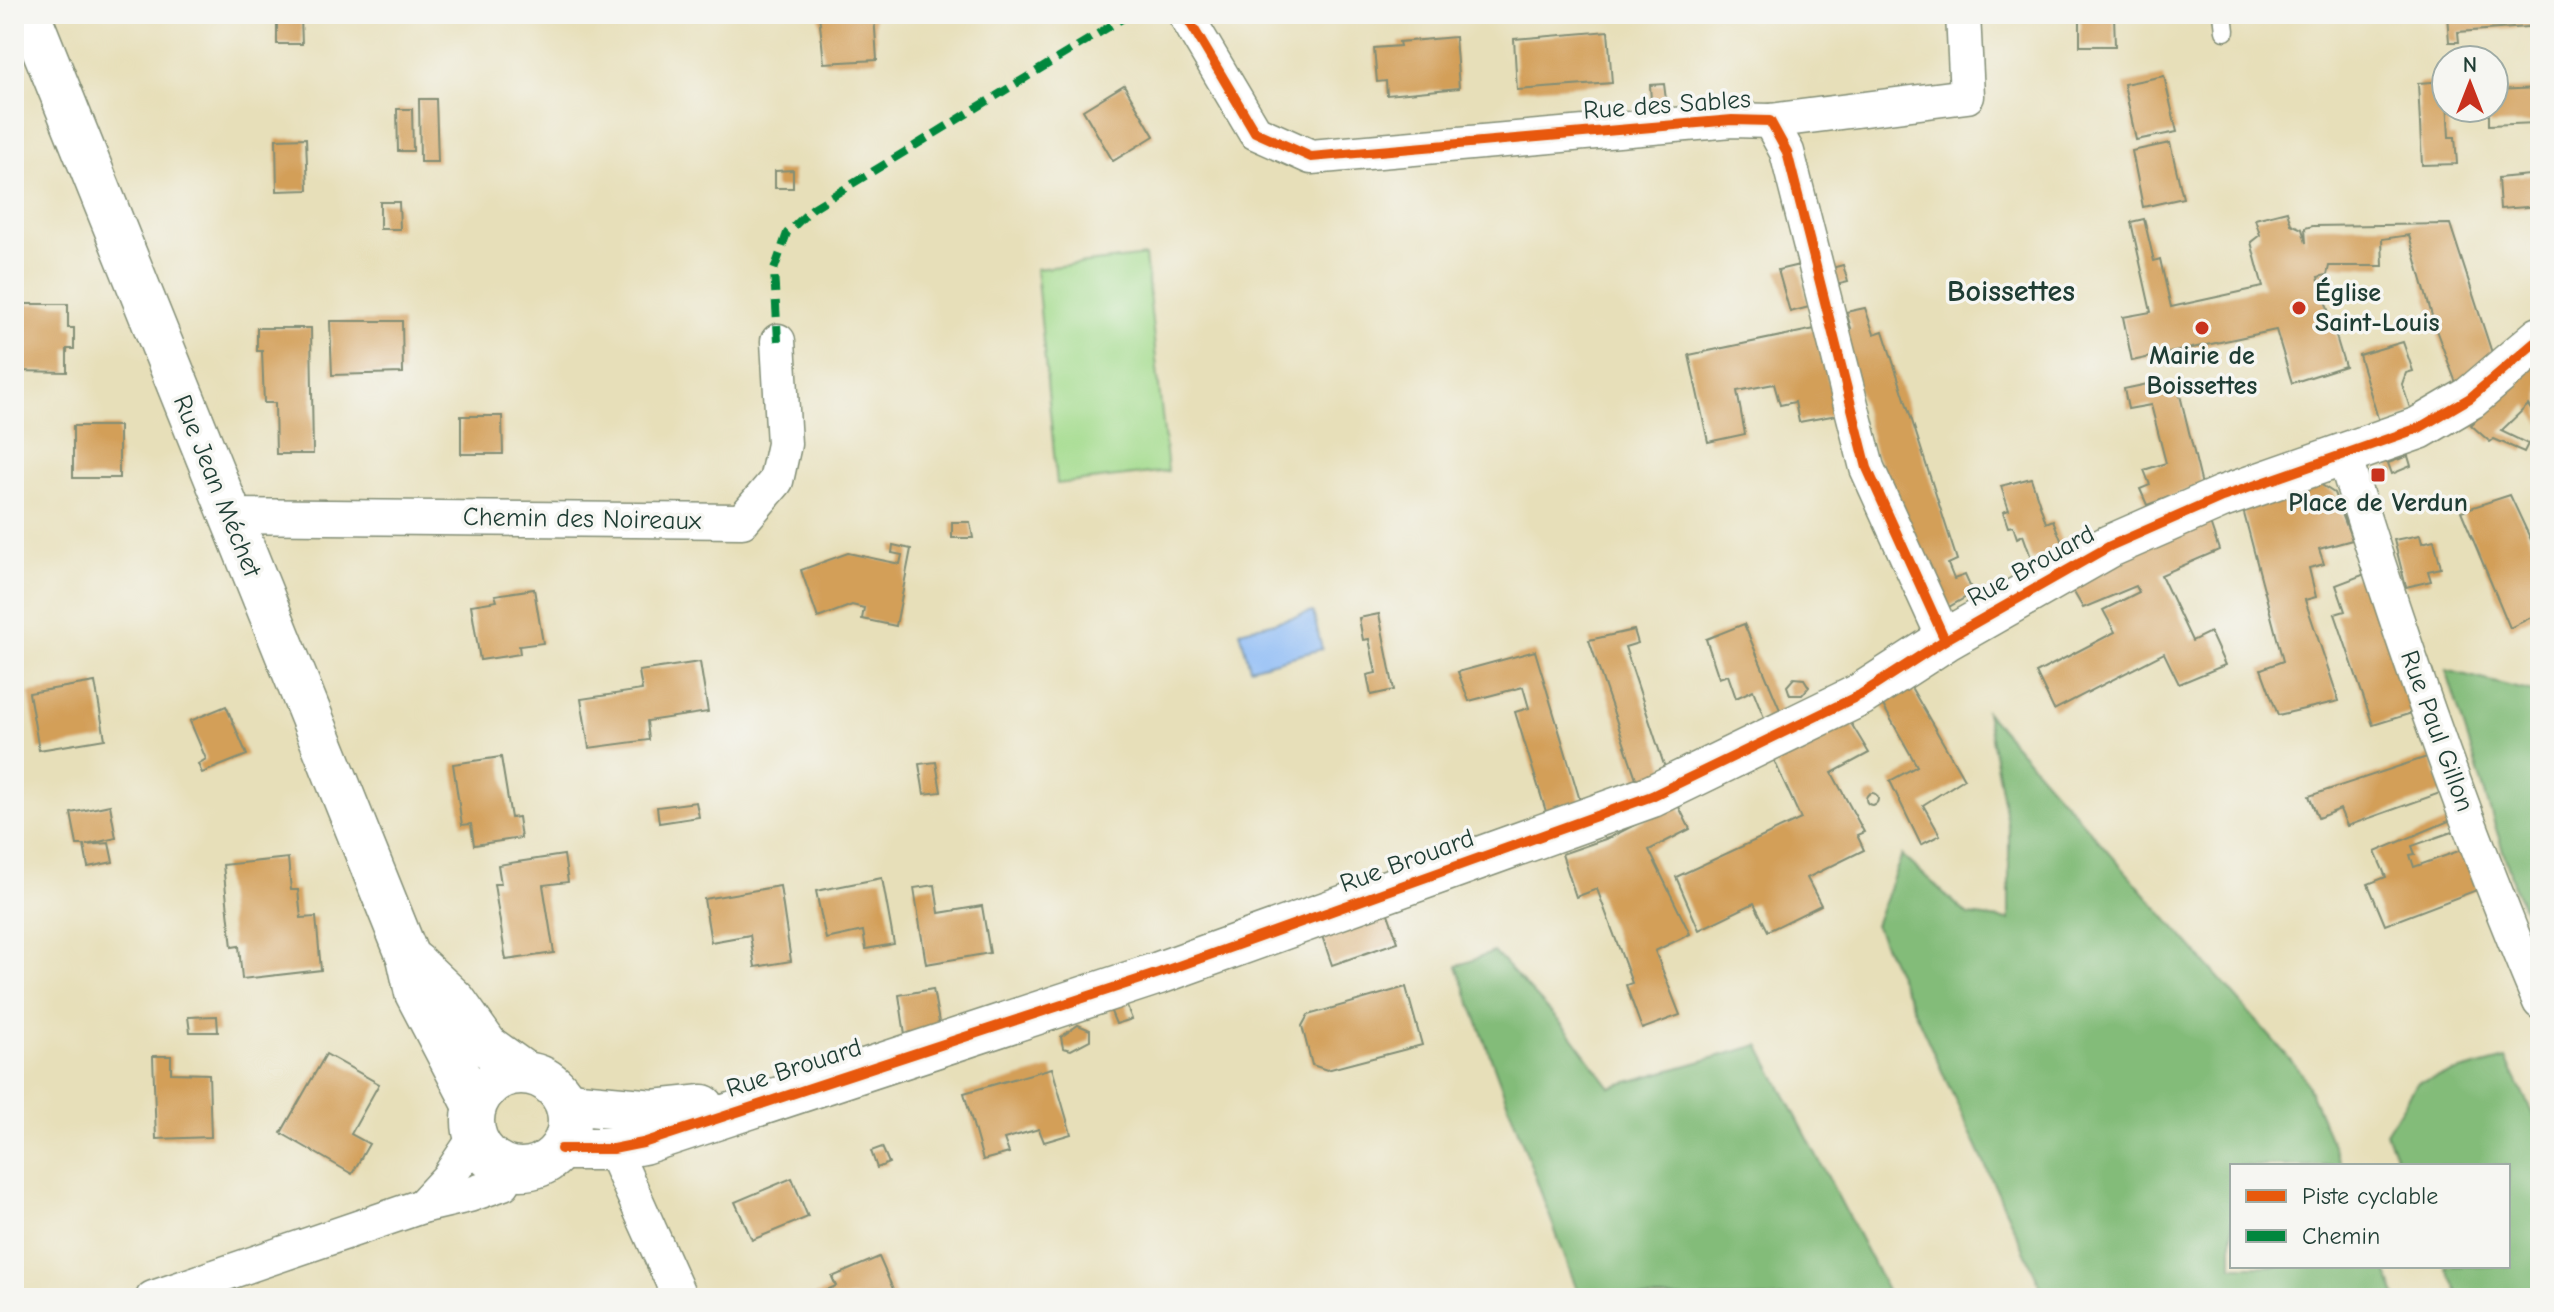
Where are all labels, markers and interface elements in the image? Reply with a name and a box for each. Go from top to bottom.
north arrow [2430,44,2510,124]
text: N [2463,52,2477,78]
street label: Rue des Sables [1582,84,1752,126]
district label: Boissettes [1947,274,2075,309]
place label: Église Saint-Louis [2315,277,2440,338]
marker: Église Saint-Louis [2290,299,2308,317]
marker: Mairie de Boissettes [2193,319,2211,337]
place label: Mairie de Boissettes [2147,341,2257,401]
street label: Rue Jean Méchet [167,391,268,583]
marker: Place de Verdun [2369,466,2387,484]
place label: Place de Verdun [2288,488,2468,518]
street label: Chemin des Noireaux [463,502,702,536]
street label: Rue Brouard [1962,519,2100,613]
street label: Rue Paul Gillon [2394,646,2480,816]
street label: Rue Brouard [1336,823,1478,899]
street label: Rue Brouard [723,1032,865,1104]
legend [2230,1164,2510,1268]
text: Piste cyclable [2302,1182,2438,1210]
text: Chemin [2302,1222,2380,1250]

